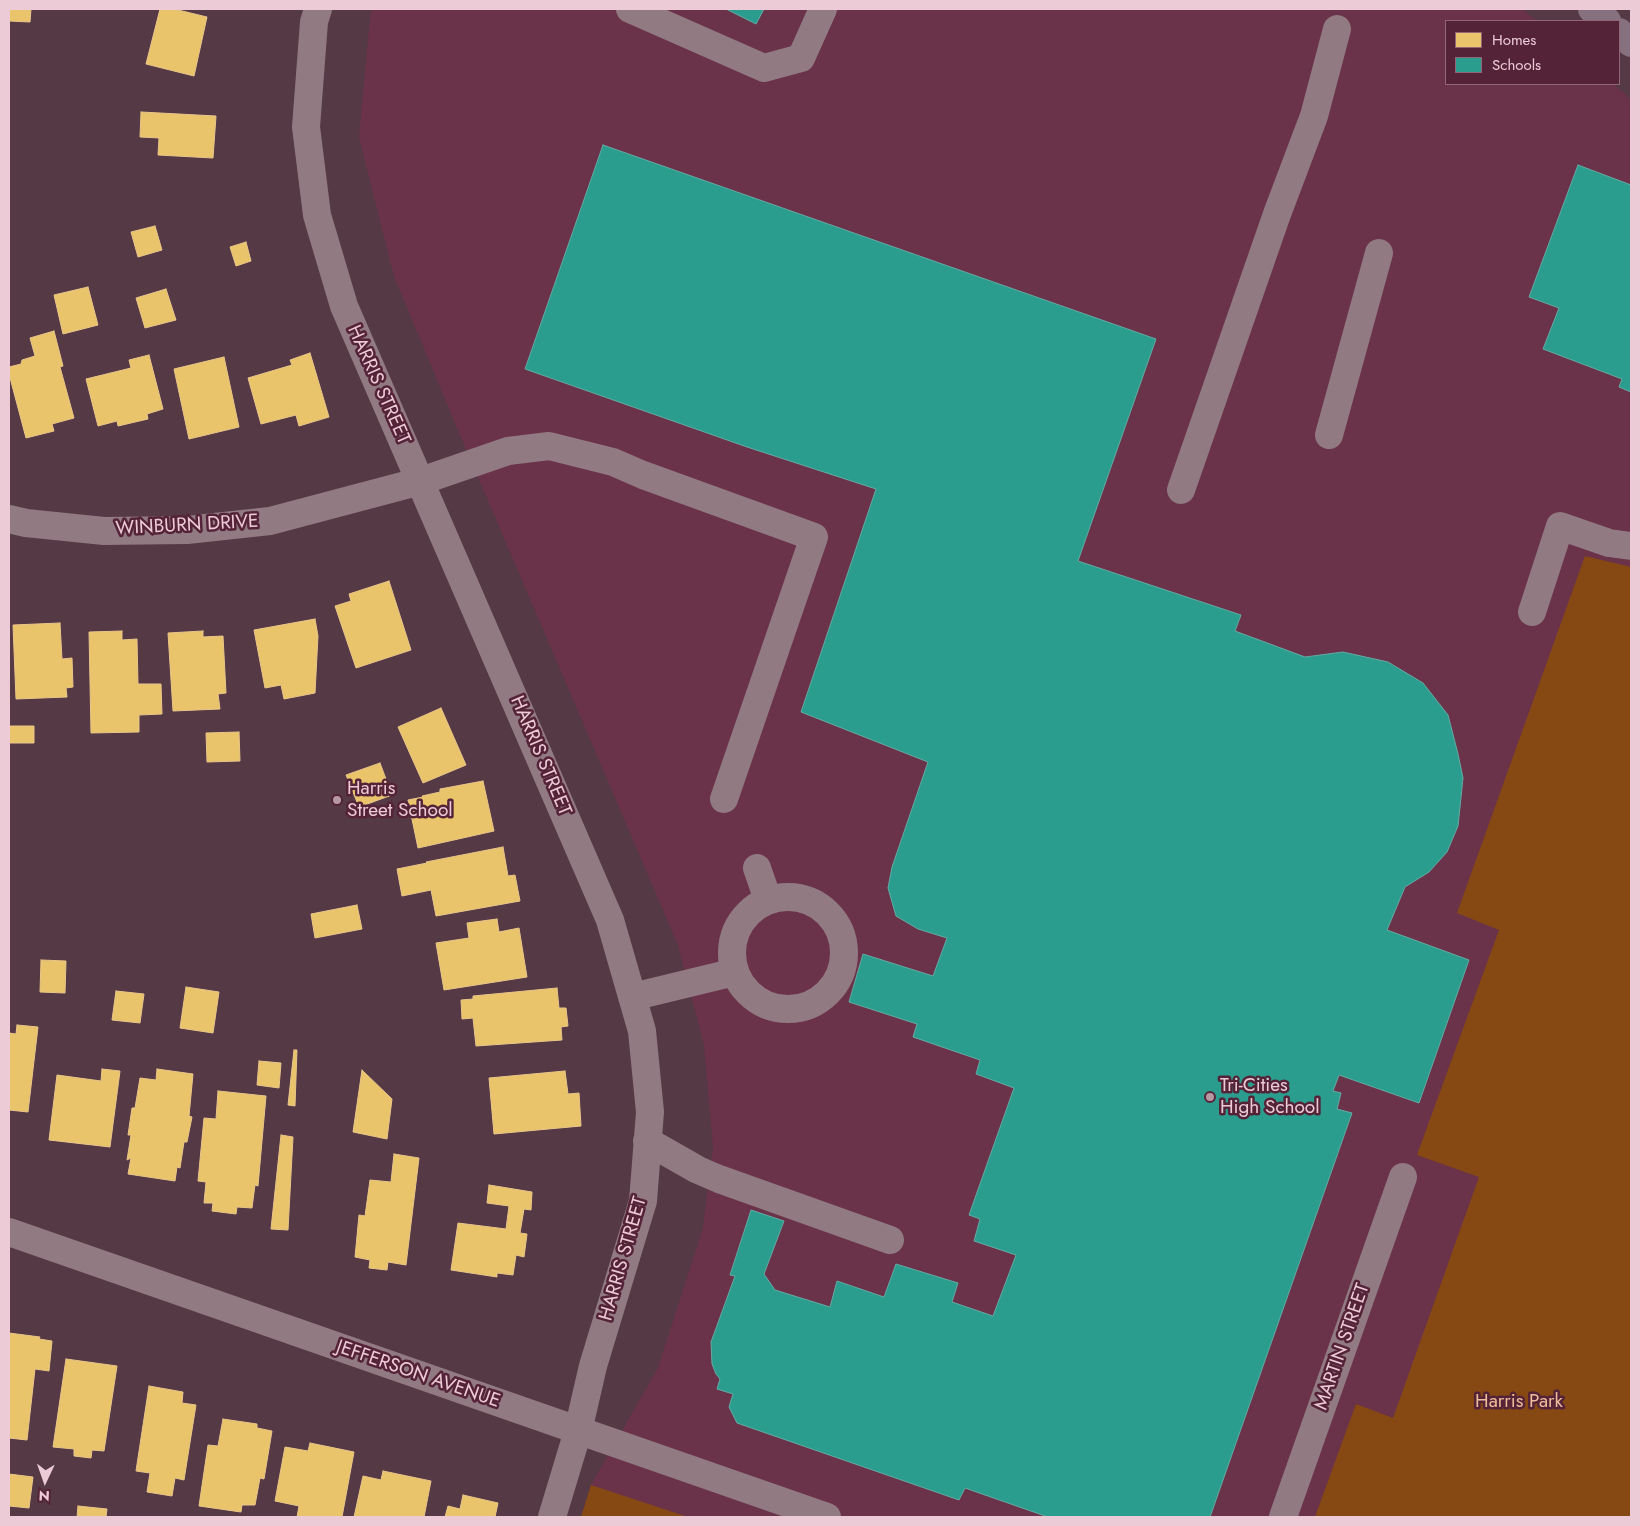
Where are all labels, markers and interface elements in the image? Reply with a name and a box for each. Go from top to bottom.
legend [1445,20,1620,85]
text: Homes [1492,29,1536,51]
text: Schools [1492,54,1541,76]
street label: HARRIS STREET [342,322,414,448]
street label: WINBURN DRIVE [115,511,259,541]
street label: HARRIS STREET [505,693,575,819]
place label: Harris Street School [347,778,453,822]
marker: Harris Street School [331,794,343,806]
place label: Tri-Cities High School [1220,1075,1320,1119]
marker: Tri-Cities High School [1204,1091,1216,1103]
street label: HARRIS STREET [595,1194,653,1324]
street label: MARTIN STREET [1311,1281,1375,1413]
street label: JEFFERSON AVENUE [333,1336,503,1414]
park label: Harris Park [1475,1391,1563,1413]
north arrow [20,1456,70,1506]
text: N [38,1486,50,1506]

